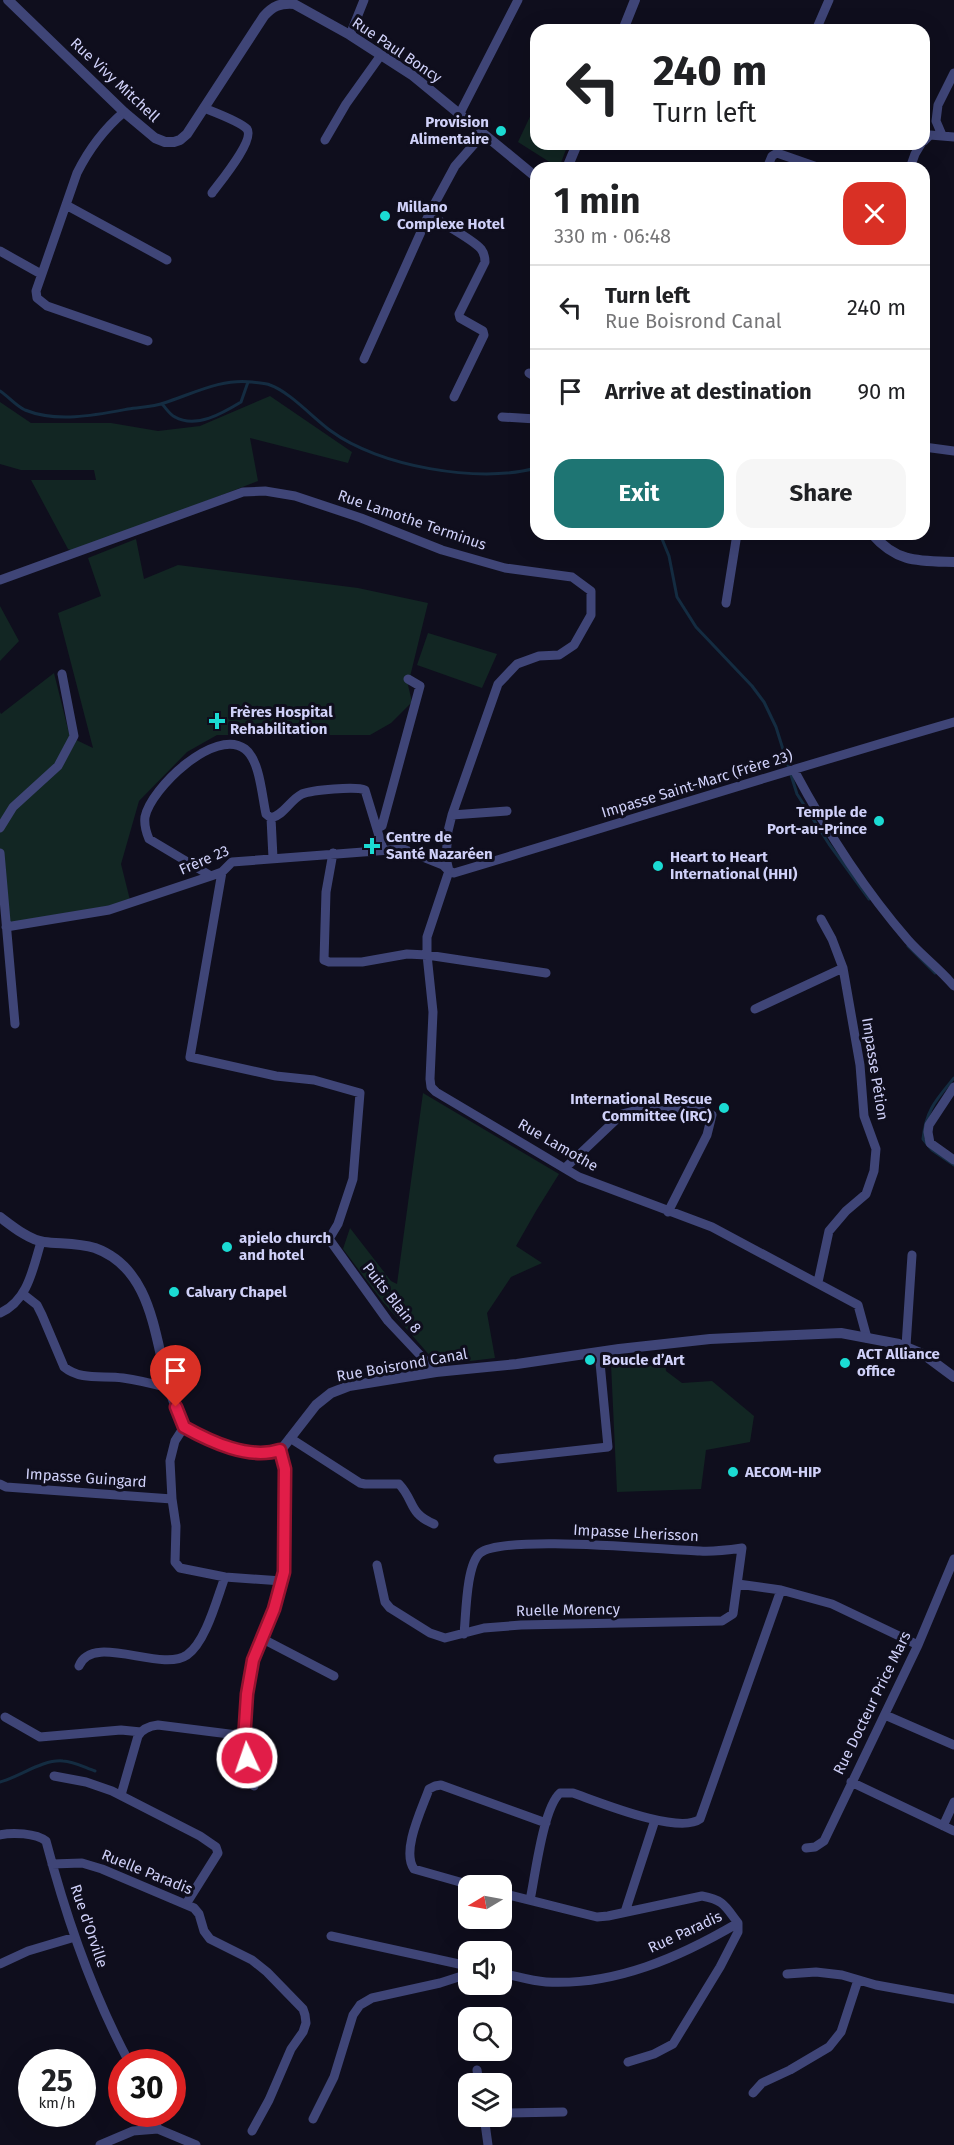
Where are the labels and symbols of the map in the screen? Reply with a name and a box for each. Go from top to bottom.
street label: Rue Paul Boncy [349,13,446,87]
street label: Rue Vivy Mitchell [67,34,164,126]
place label: Provision Alimentaire [409,113,489,148]
marker: Provision Alimentaire [494,124,508,138]
place label: Millano Complexe Hotel [397,198,505,233]
marker: Millano Complexe Hotel [378,209,392,223]
street label: Rue Lamothe Terminus [335,486,489,554]
place label: Frères Hospital Rehabilitation [230,703,333,738]
marker: Frères Hospital Rehabilitation [208,712,226,730]
street label: Impasse Saint-Marc (Frère 23) [599,746,795,822]
place label: Temple de Port-au-Prince [767,803,867,838]
marker: Temple de Port-au-Prince [872,814,886,828]
place label: Centre de Santé Nazaréen [386,828,493,863]
marker: Centre de Santé Nazaréen [363,837,381,855]
street label: Frère 23 [176,841,232,879]
place label: Heart to Heart International (HHI) [670,848,798,883]
marker: Heart to Heart International (HHI) [651,859,665,873]
street label: Impasse Pétion [858,1016,892,1122]
place label: International Rescue Committee (IRC) [570,1090,712,1125]
marker: International Rescue Committee (IRC) [717,1101,731,1115]
street label: Rue Lamothe [515,1115,601,1175]
place label: apielo church and hotel [239,1229,331,1264]
marker: apielo church and hotel [220,1240,234,1254]
street label: Puits Blain 8 [359,1259,425,1337]
place label: Calvary Chapel [186,1283,287,1301]
marker: Calvary Chapel [167,1285,181,1299]
pin [150,1345,201,1407]
street label: Rue Boisrond Canal [335,1345,469,1385]
place label: ACT Alliance office [856,1345,940,1380]
place label: Boucle d’Art [602,1351,685,1369]
marker: Boucle d’Art [583,1353,597,1367]
marker: ACT Alliance office [838,1356,852,1370]
place label: AECOM-HIP [744,1463,821,1481]
street label: Impasse Guingard [25,1465,147,1491]
marker: AECOM-HIP [726,1465,740,1479]
street label: Impasse Lherisson [573,1521,699,1545]
street label: Ruelle Morency [516,1600,621,1620]
street label: Rue Docteur Price Mars [829,1628,915,1778]
position arrow [215,1726,279,1790]
street label: Ruelle Paradis [99,1846,195,1898]
north arrow [458,1875,512,1929]
street label: Rue d'Orville [66,1882,112,1970]
street label: Rue Paradis [645,1907,725,1957]
speed limit sign: 30 [108,2049,186,2127]

